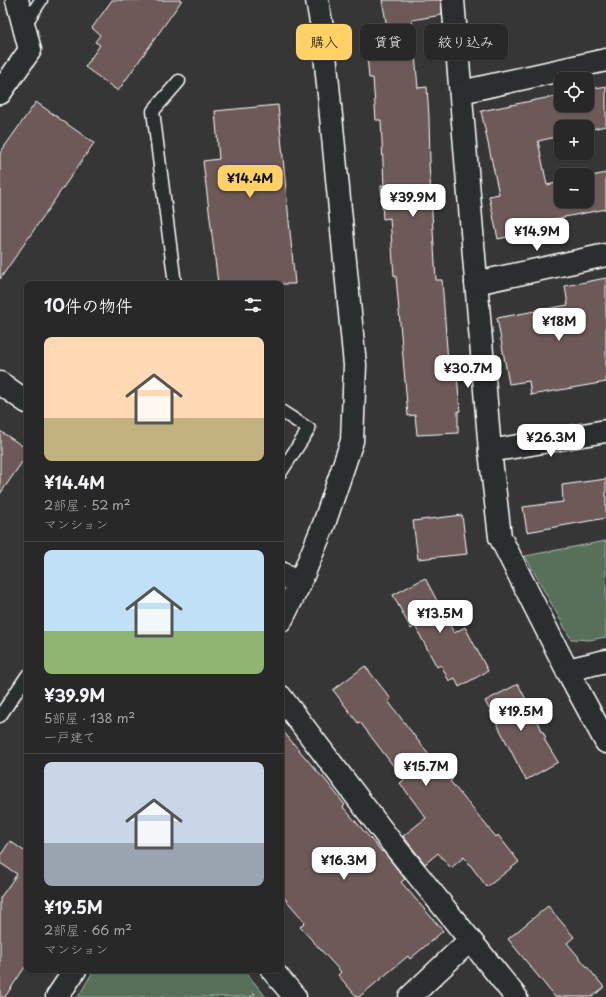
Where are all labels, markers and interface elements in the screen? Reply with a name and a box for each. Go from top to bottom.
chip: 購入 [296,24,352,60]
chip: 賃貸 [360,24,416,60]
chip: 絞り込み [424,24,508,60]
map controls [554,72,594,208]
button: locate [554,72,594,112]
button: + [554,120,594,160]
pin: ¥14.4M [217,165,283,199]
text: ¥14.4M [227,168,273,187]
button: − [554,168,594,208]
pin: ¥39.9M [380,184,446,218]
text: ¥39.9M [390,187,436,206]
pin: ¥14.9M [504,218,570,252]
text: ¥14.9M [514,221,560,240]
text: 10件の物件 [44,292,133,318]
icon: filters [242,294,264,316]
pin: ¥18M [535,308,583,342]
text: ¥18M [542,311,576,330]
pin: ¥30.7M [435,355,501,389]
text: ¥30.7M [443,358,493,377]
icon: home [118,363,190,435]
pin: ¥26.3M [518,424,584,458]
text: ¥26.3M [526,427,576,446]
text: ¥14.4M [44,469,105,495]
text: 2部屋 · 52 m² [44,495,131,514]
text: マンション [44,514,108,533]
icon: home [118,576,190,648]
pin: ¥13.5M [407,600,473,634]
text: ¥13.5M [417,603,463,622]
text: ¥39.9M [44,682,105,708]
pin: ¥19.5M [488,698,554,732]
text: ¥19.5M [499,701,543,720]
text: 5部屋 · 138 m² [44,708,135,727]
text: 一戸建て [44,727,96,746]
pin: ¥15.7M [393,753,459,787]
text: ¥15.7M [403,756,449,775]
icon: home [118,788,190,860]
pin: ¥16.3M [311,847,377,881]
text: ¥16.3M [321,850,367,869]
text: ¥19.5M [44,894,103,920]
text: 2部屋 · 66 m² [44,920,132,939]
text: マンション [44,939,108,958]

